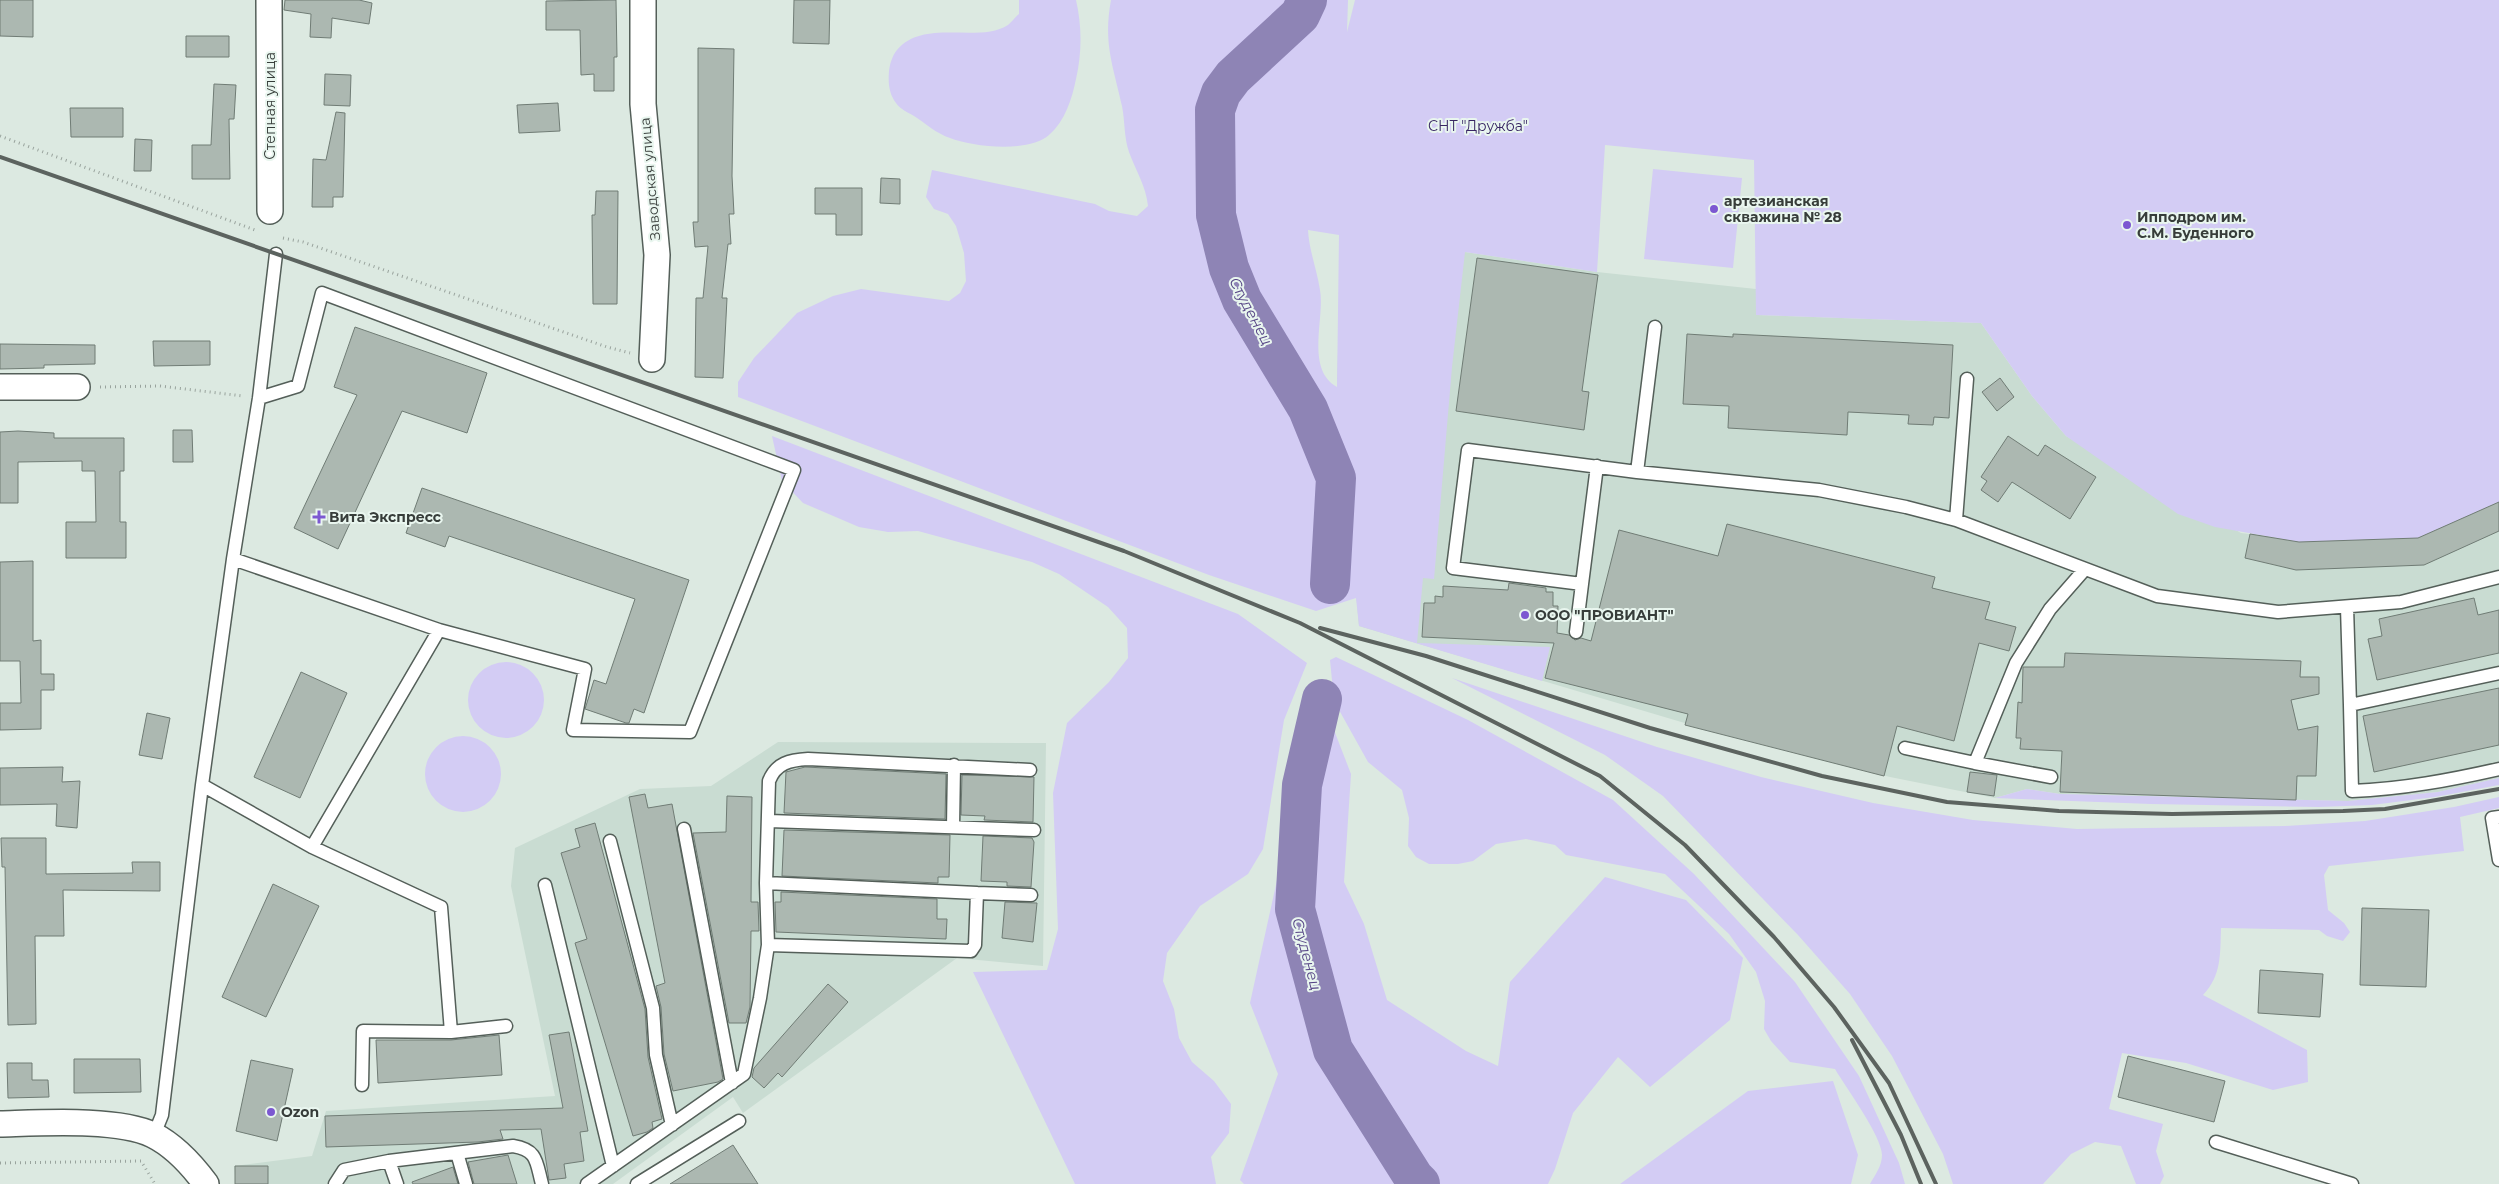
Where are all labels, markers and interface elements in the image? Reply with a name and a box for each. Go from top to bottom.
street label: Степная улица [261,52,279,160]
street label: Заводская улица [636,117,664,241]
park label: СНТ "Дружба" [1428,117,1528,135]
place label: артезианская скважина № 28 [1724,192,1842,226]
marker: артезианская скважина № 28 [1708,203,1720,215]
place label: Ипподром им. С.М. Буденного [2137,208,2254,242]
marker: Ипподром им. С.М. Буденного [2121,219,2133,231]
water label: Студенец [1225,274,1277,348]
place label: Вита Экспресс [329,508,442,526]
marker: Вита Экспресс [313,511,325,523]
place label: ООО "ПРОВИАНТ" [1535,606,1674,624]
marker: ООО "ПРОВИАНТ" [1519,609,1531,621]
water label: Студенец [1288,916,1326,992]
place label: Ozon [281,1103,319,1121]
marker: Ozon [265,1106,277,1118]

